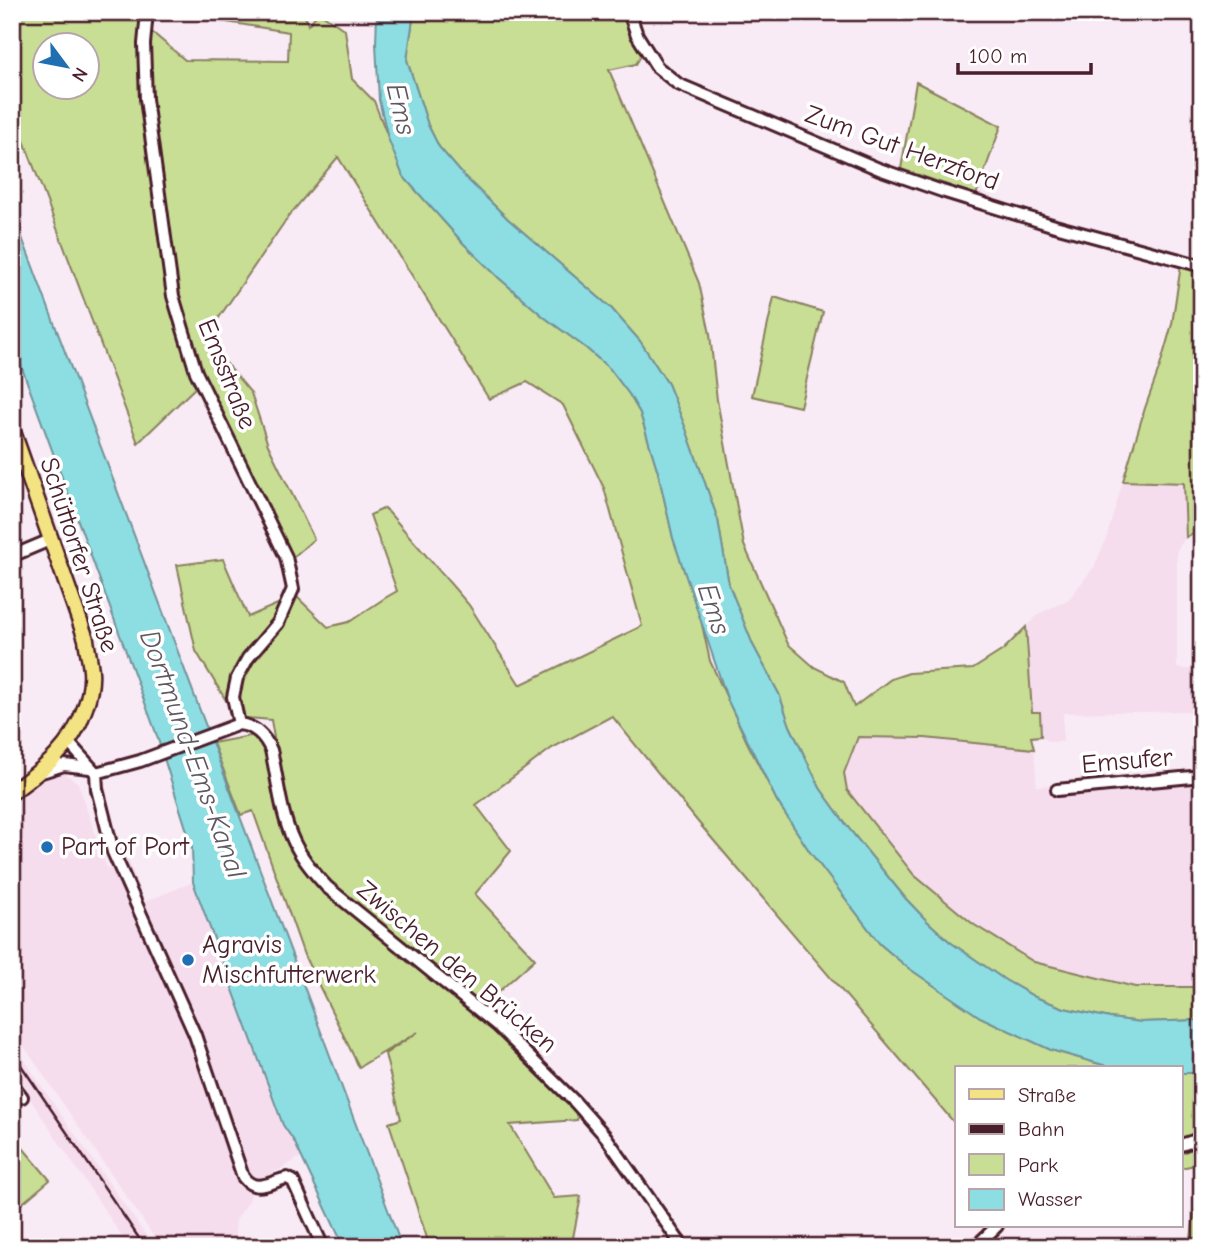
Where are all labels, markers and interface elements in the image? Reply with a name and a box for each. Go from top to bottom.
north arrow [32,32,102,102]
scale bar [958,32,1092,76]
text: 100 m [969,44,1027,68]
text: N [67,63,92,86]
water label: Ems [380,80,423,138]
street label: Zum Gut Herzford [801,99,1003,197]
street label: Emsstraße [191,315,263,433]
street label: Schüttorfer Straße [33,454,125,656]
water label: Ems [691,579,737,639]
water label: Dortmund-Ems-Kanal [133,626,253,883]
street label: Emsufer [1080,742,1175,780]
place label: Part of Port [61,832,190,862]
marker: Part of Port [39,839,55,855]
street label: Zwischen den Brücken [351,875,563,1059]
place label: Agravis Mischfutterwerk [202,930,376,990]
marker: Agravis Mischfutterwerk [180,952,196,968]
legend [955,1066,1182,1228]
text: Straße [1018,1083,1076,1107]
text: Bahn [1018,1117,1065,1141]
text: Park [1018,1153,1058,1177]
text: Wasser [1018,1187,1083,1211]

